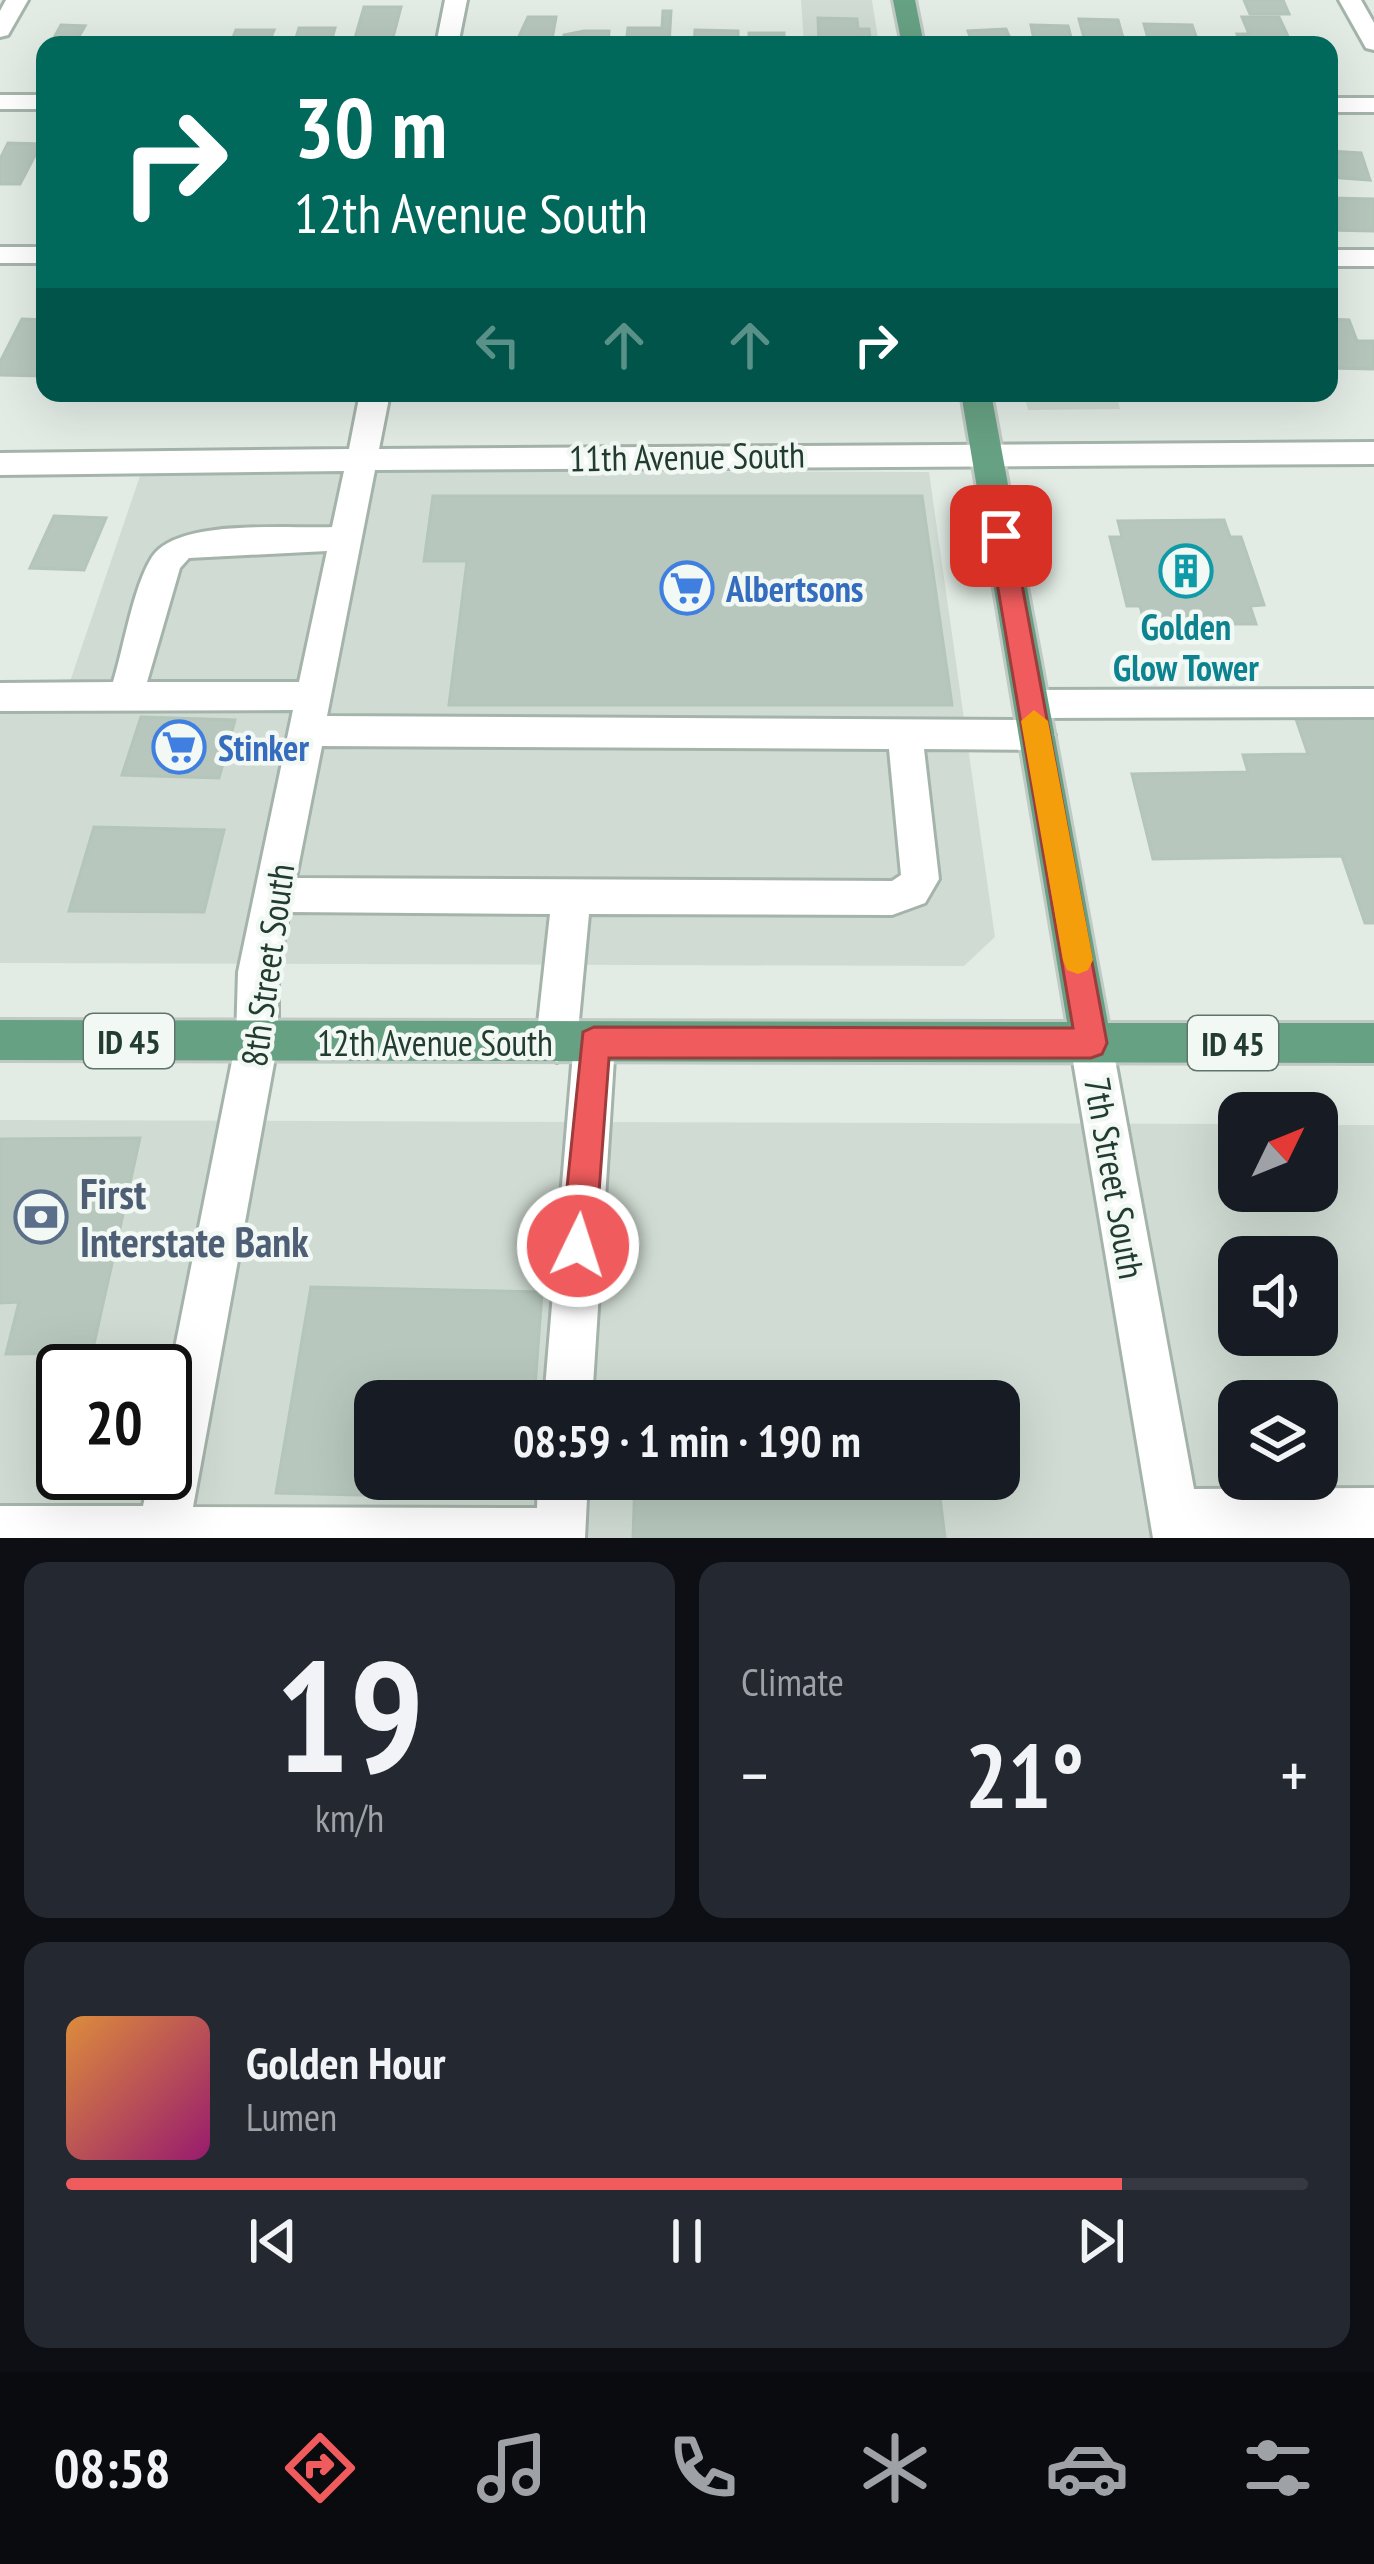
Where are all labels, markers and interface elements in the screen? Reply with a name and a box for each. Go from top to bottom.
text: 30 m [294,72,447,181]
icon: right [96,84,252,240]
text: 12th Avenue South [294,178,648,248]
icon: left [465,312,531,378]
icon: ahead [591,312,657,378]
icon: ahead [717,312,783,378]
icon: right [843,312,909,378]
street label: 11th Avenue South [569,430,805,482]
pin [950,485,1052,587]
icon: arrive [968,503,1034,569]
building icon: Golden Glow Tower [1158,543,1214,599]
supermarket icon: Albertsons [659,560,715,616]
place label: Albertsons [725,565,863,612]
place label: Golden Glow Tower [1113,603,1259,691]
supermarket icon: Stinker [151,719,207,775]
place label: Stinker [218,724,309,771]
street label: 8th Street South [230,861,304,1069]
road number: ID 45 [84,1014,174,1068]
road number: ID 45 [1188,1016,1278,1070]
street label: 12th Avenue South [317,1019,553,1066]
street label: 7th Street South [1074,1074,1156,1282]
north arrow [1218,1092,1338,1212]
map controls [1218,1092,1338,1500]
place label: First Interstate Bank [80,1166,309,1269]
position arrow [515,1183,641,1309]
bank icon: First Interstate Bank [13,1189,69,1245]
button: sound [1218,1236,1338,1356]
speed limit sign: 20 [36,1344,192,1500]
button: layers [1218,1380,1338,1500]
text: 08:59 · 1 min · 190 m [513,1411,861,1469]
text: 19 [275,1613,424,1815]
text: Climate [741,1656,844,1707]
text: 21° [965,1716,1084,1833]
text: − [741,1732,768,1817]
text: + [1281,1732,1308,1817]
text: km/h [315,1792,384,1843]
text: Golden Hour [246,2033,446,2091]
text: Lumen [246,2091,337,2142]
icon: previous [240,2208,306,2274]
icon: pause [654,2208,720,2274]
icon: next [1068,2208,1134,2274]
icon: directions [278,2426,362,2510]
icon: music [470,2426,554,2510]
icon: phone [661,2426,745,2510]
icon: climate [853,2426,937,2510]
icon: car [1045,2426,1129,2510]
icon: filters [1236,2426,1320,2510]
text: 08:58 [54,2433,171,2503]

